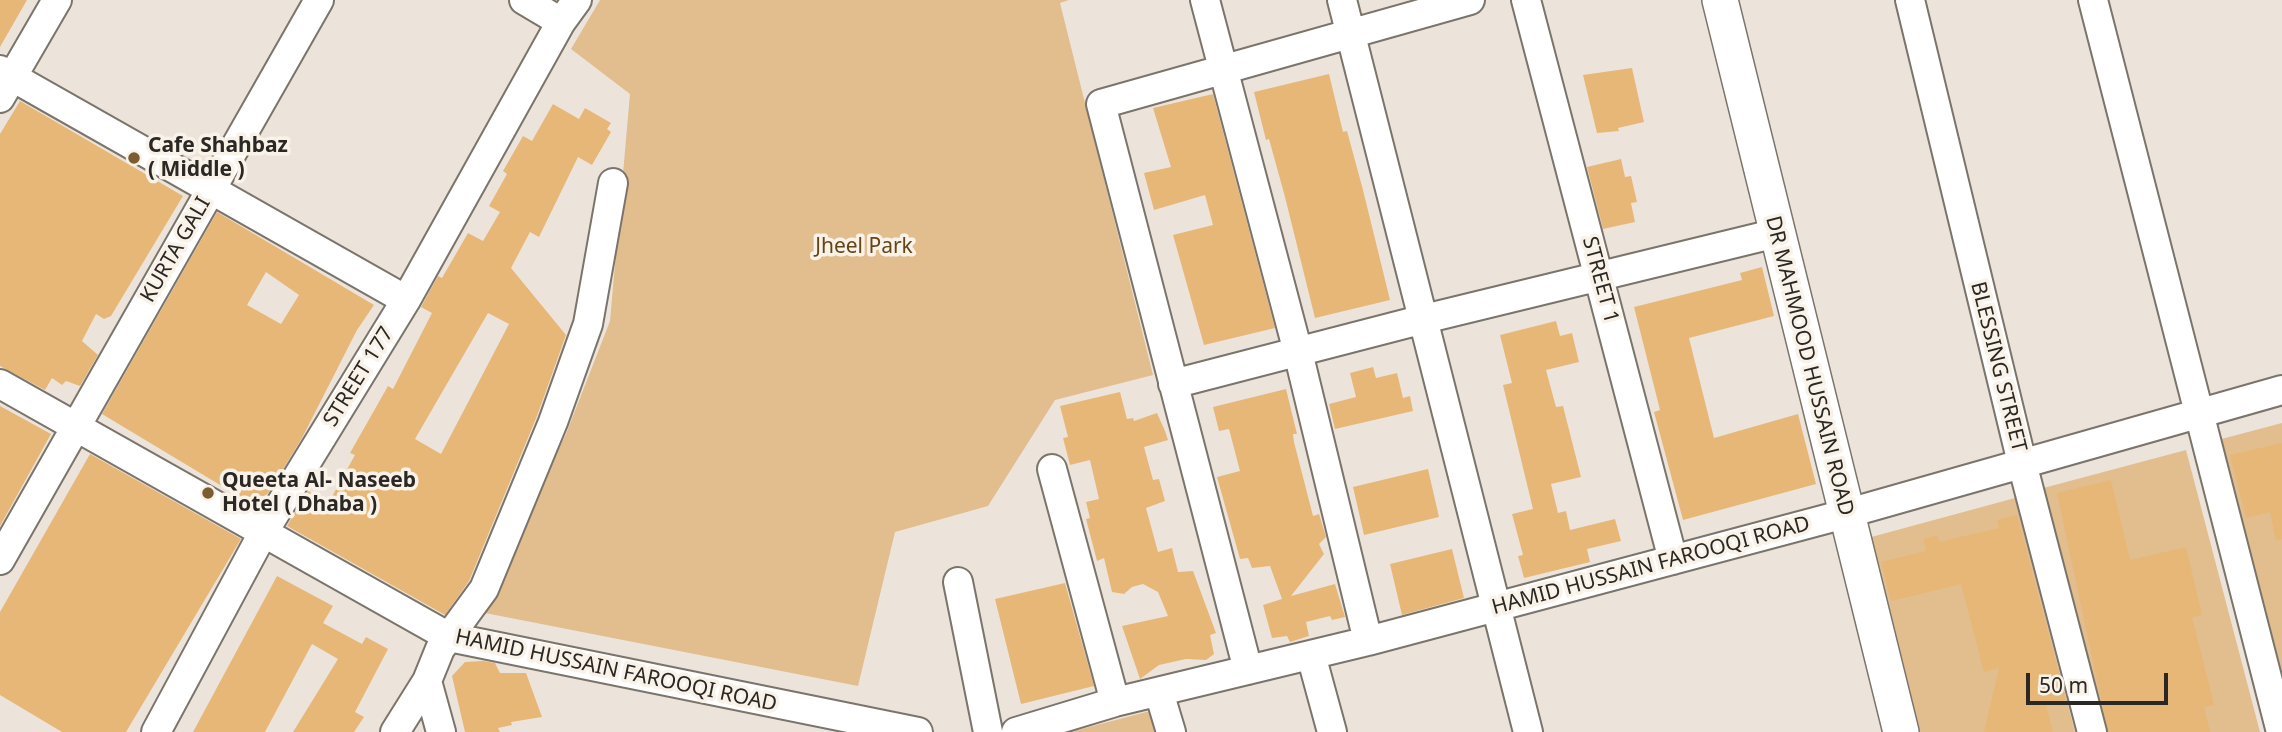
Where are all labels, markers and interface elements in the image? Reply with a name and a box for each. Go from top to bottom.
place label: Cafe Shahbaz ( Middle ) [148,133,288,183]
marker: Cafe Shahbaz ( Middle ) [126,150,142,166]
street label: KURTA GALI [136,193,216,307]
street label: DR MAHMOOD HUSSAIN ROAD [1759,213,1859,519]
park label: Jheel Park [815,234,913,260]
street label: STREET 1 [1576,234,1624,326]
street label: BLESSING STREET [1965,279,2031,455]
street label: STREET 177 [318,322,400,432]
place label: Queeta Al- Naseeb Hotel ( Dhaba ) [222,468,416,518]
marker: Queeta Al- Naseeb Hotel ( Dhaba ) [200,485,216,501]
street label: HAMID HUSSAIN FAROOQI ROAD [1489,511,1813,621]
street label: HAMID HUSSAIN FAROOQI ROAD [453,625,779,717]
scale bar [2030,658,2172,702]
text: 50 m [2039,671,2088,699]

